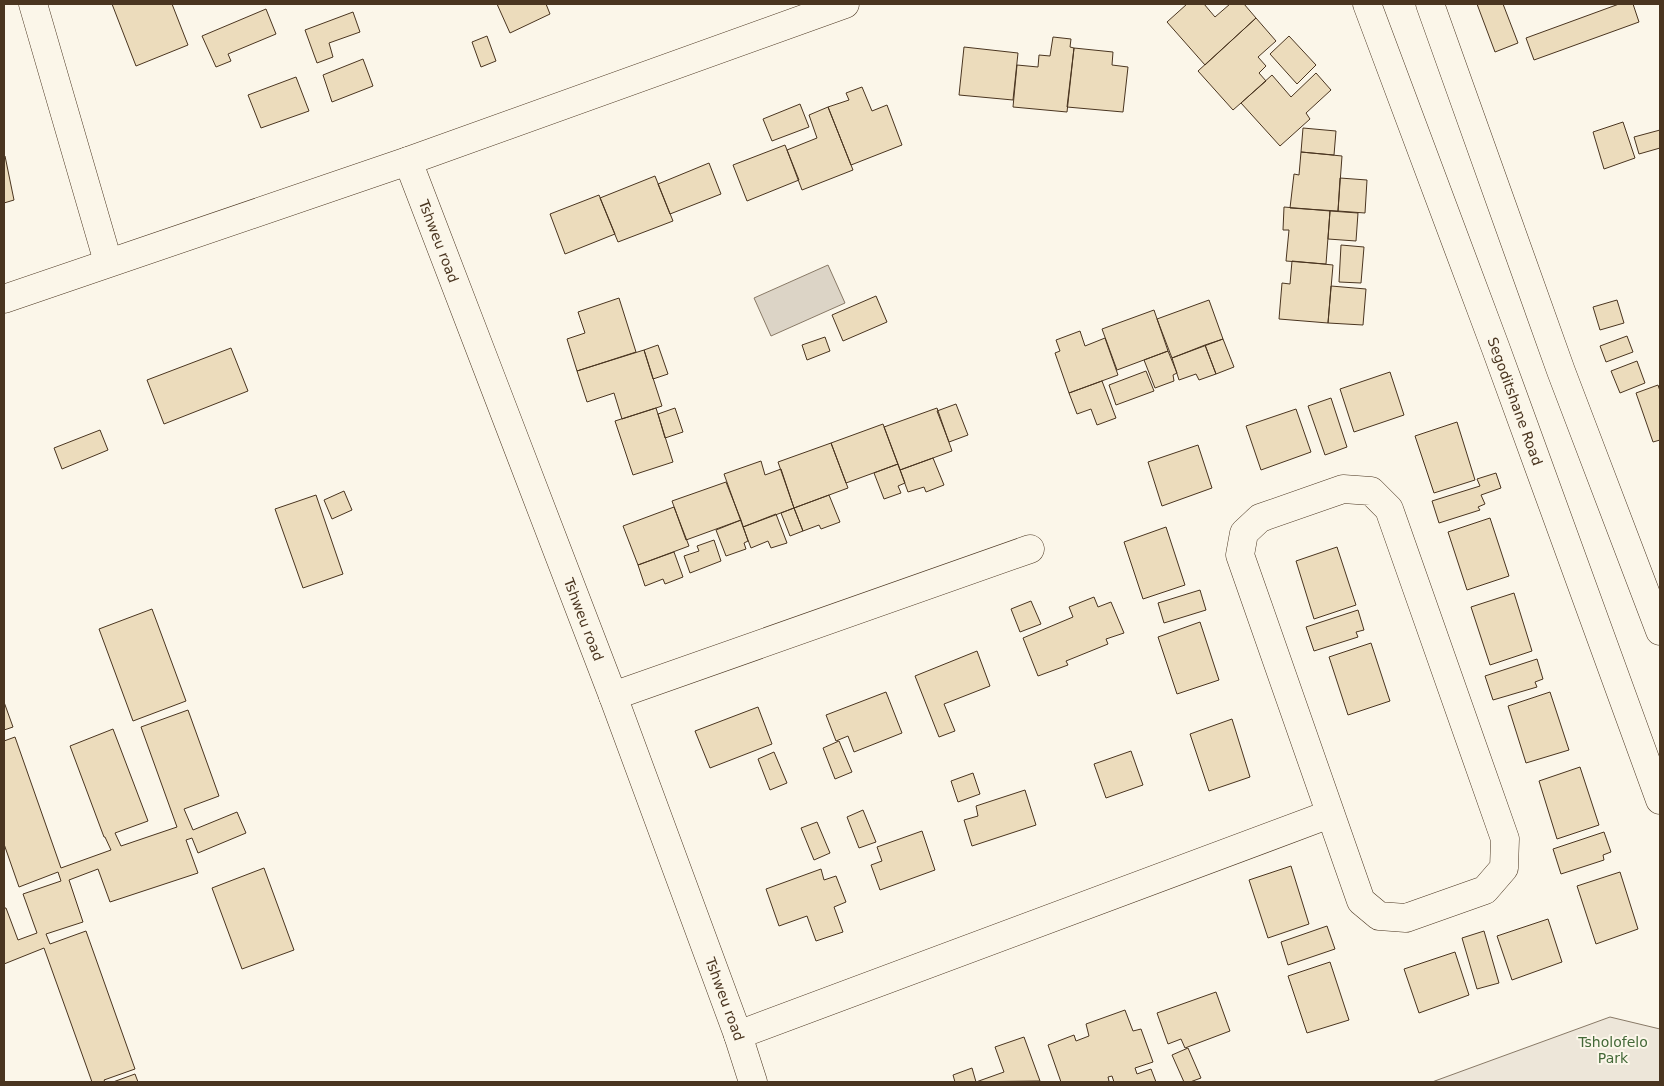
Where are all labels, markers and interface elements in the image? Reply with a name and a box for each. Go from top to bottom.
street label: Tshweu road [415,197,462,285]
street label: Segoditshane Road [1484,335,1546,468]
street label: Tshweu road [560,575,607,663]
street label: Tshweu road [702,954,747,1043]
park label: Tsholofelo Park [1577,1034,1648,1066]

